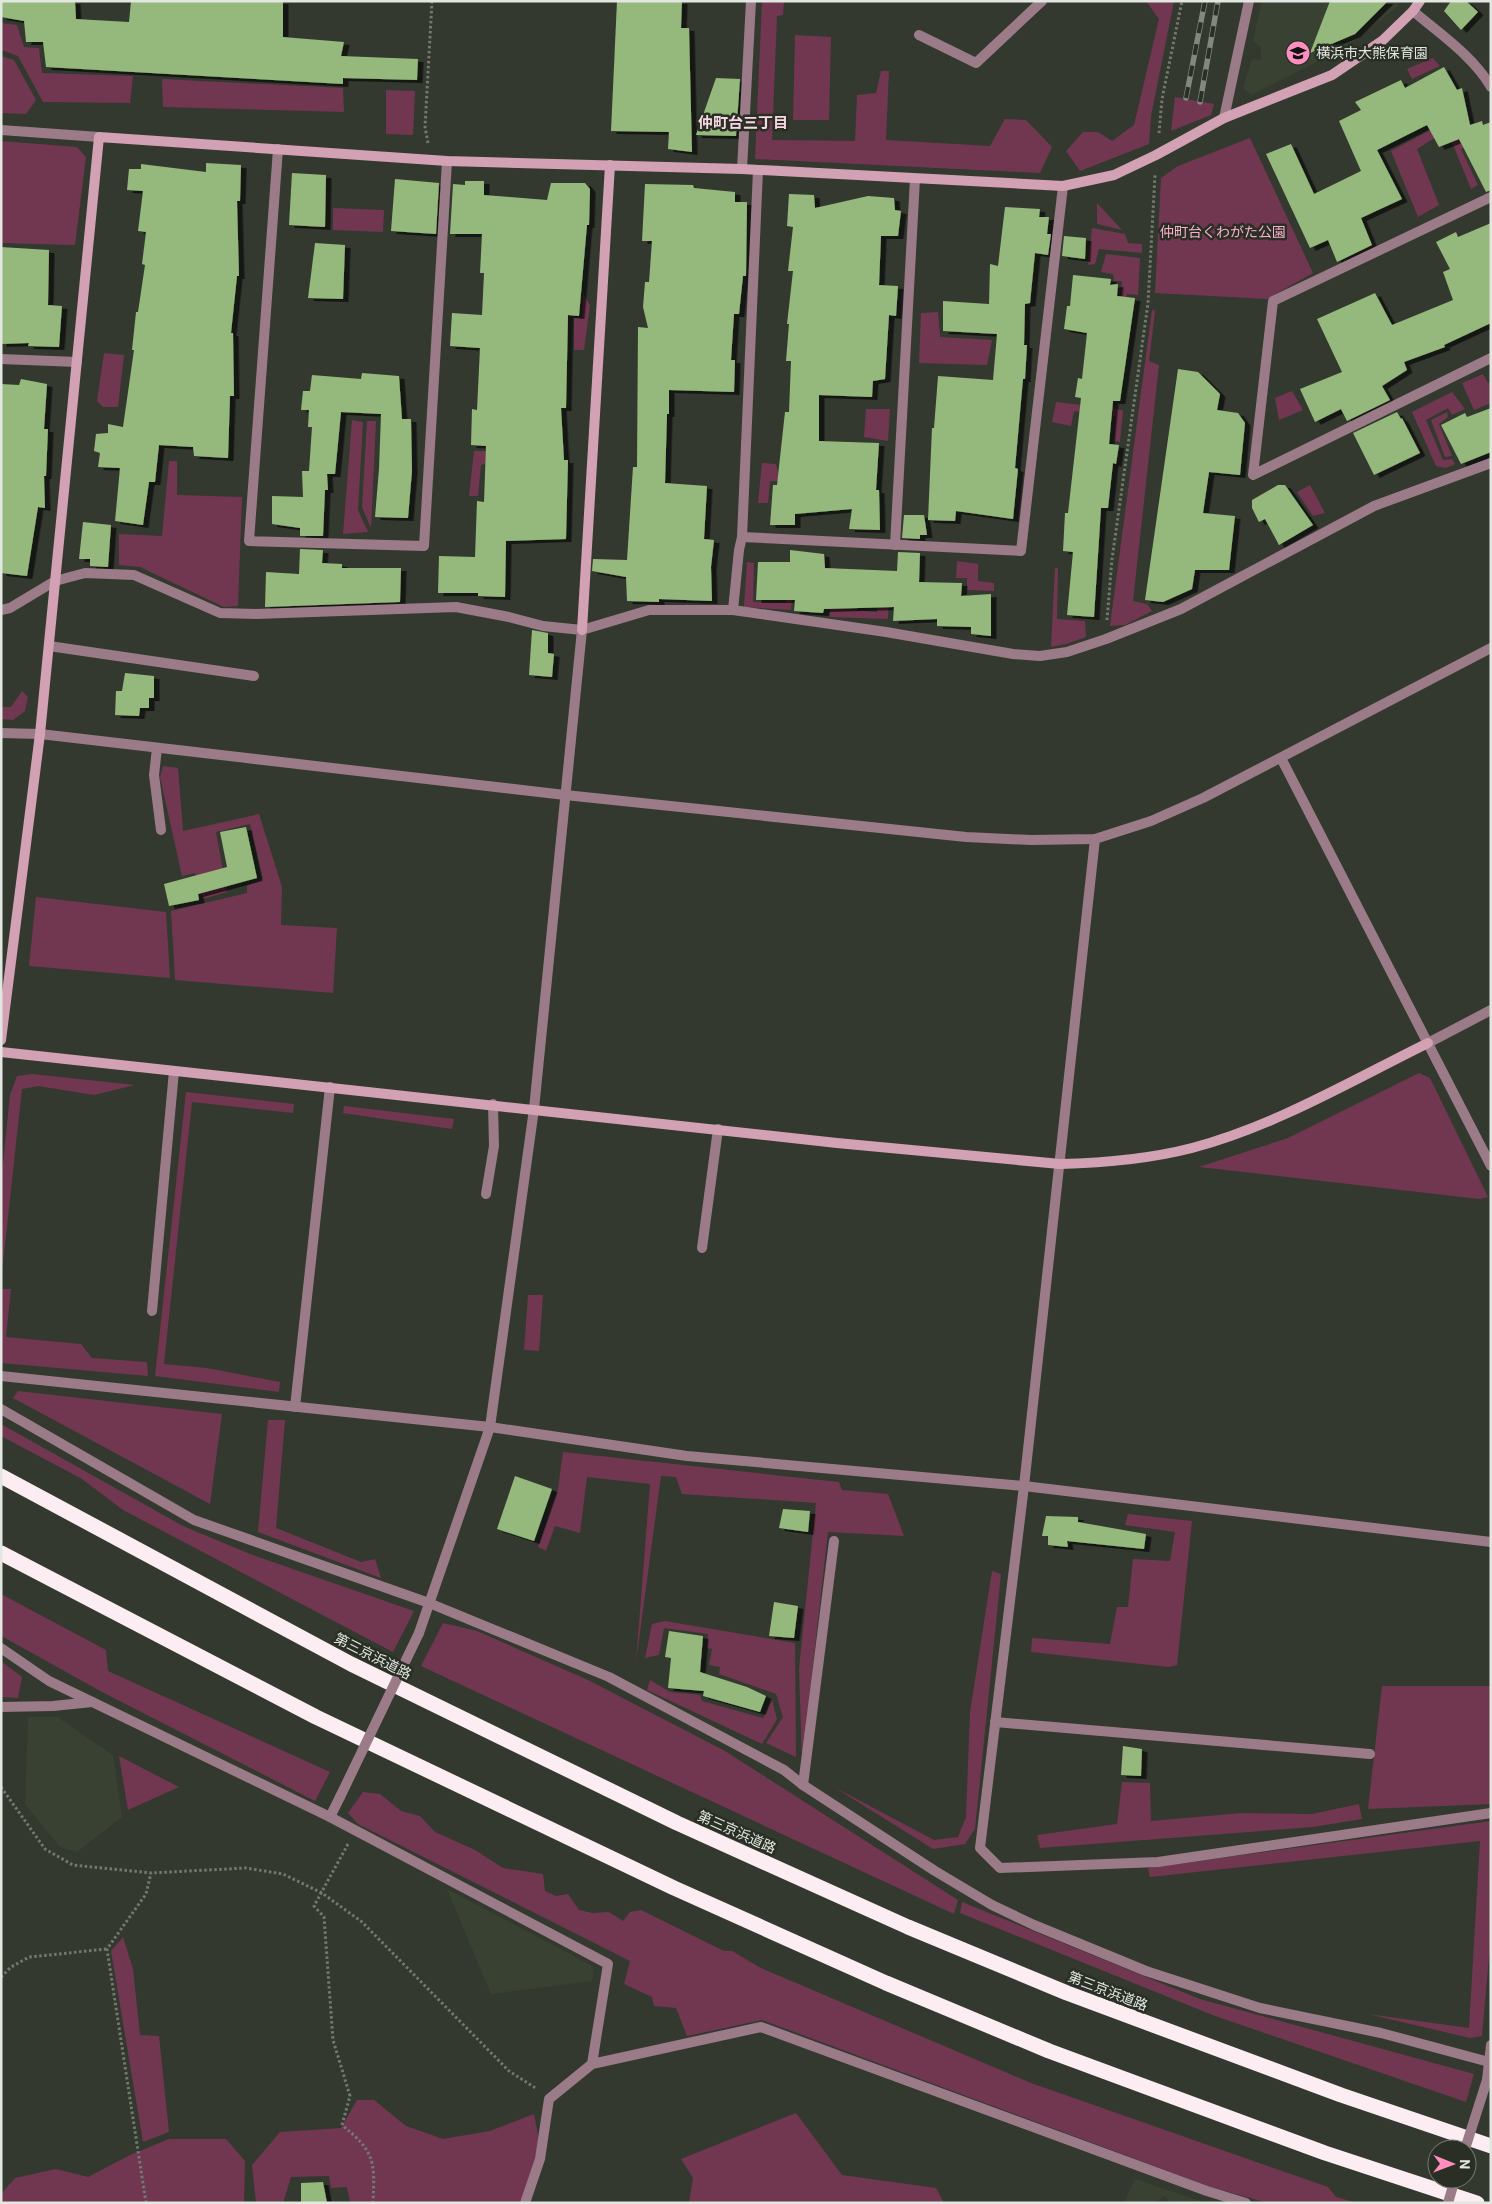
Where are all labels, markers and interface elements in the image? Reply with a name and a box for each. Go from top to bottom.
school or university icon: 横浜市大熊保育園 [1285,40,1311,66]
place label: 横浜市大熊保育園 [1316,45,1428,61]
district label: 仲町台三丁目 [698,114,788,132]
park label: 仲町台くわがた公園 [1160,224,1286,240]
street label: 第三京浜道路 [332,1630,414,1682]
street label: 第三京浜道路 [695,1808,779,1856]
street label: 第三京浜道路 [1066,1968,1150,2014]
north arrow [1427,2139,1477,2189]
text: N [1457,2159,1473,2169]

